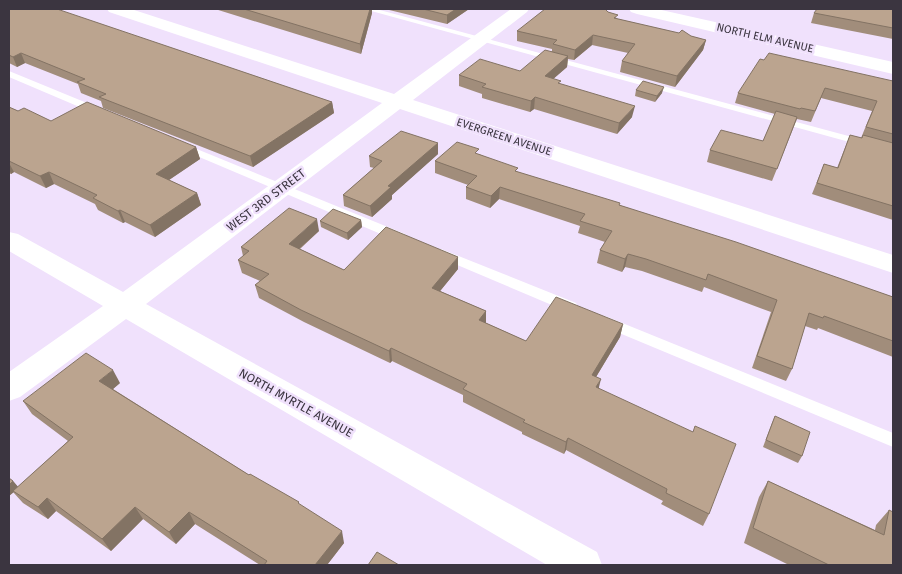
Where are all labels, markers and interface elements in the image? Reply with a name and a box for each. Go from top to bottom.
street label: NORTH ELM AVENUE [715,21,815,56]
street label: EVERGREEN AVENUE [455,116,553,159]
street label: WEST 3RD STREET [224,165,309,234]
street label: NORTH MYRTLE AVENUE [237,366,355,440]

